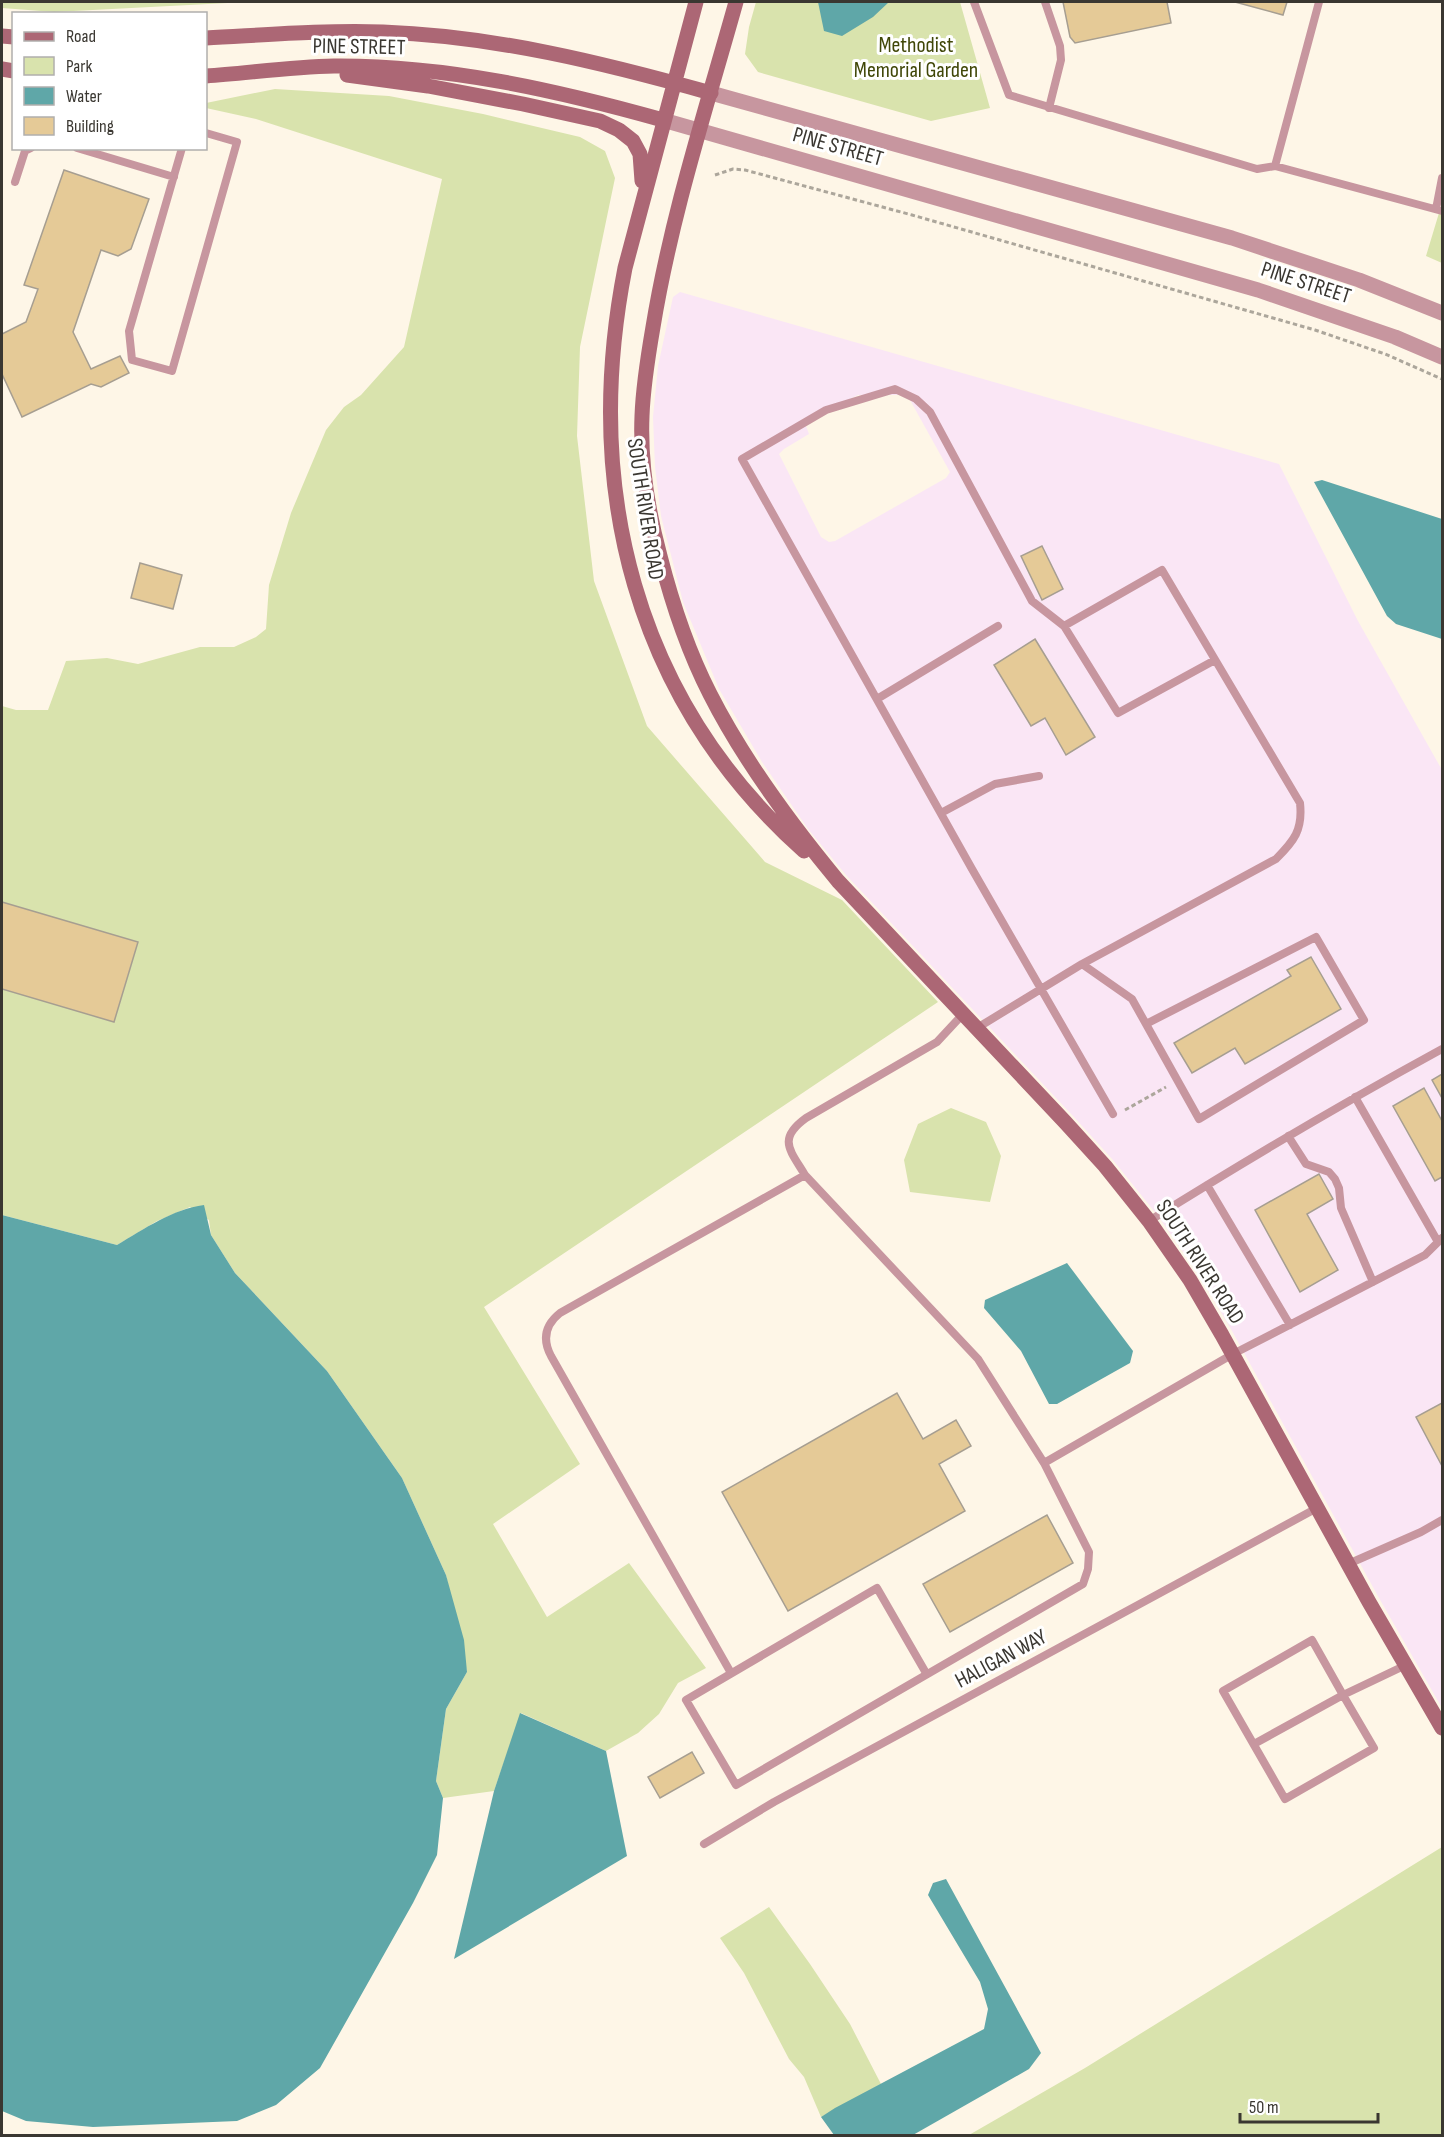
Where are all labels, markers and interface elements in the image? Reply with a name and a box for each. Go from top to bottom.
legend [12,12,207,150]
text: Road [66,26,96,47]
park label: Methodist Memorial Garden [854,32,978,84]
street label: PINE STREET [312,33,406,61]
text: Park [66,56,92,77]
text: Water [66,86,102,107]
text: Building [66,116,114,137]
street label: PINE STREET [790,121,886,173]
street label: PINE STREET [1258,256,1354,310]
street label: SOUTH RIVER ROAD [620,436,670,582]
street label: SOUTH RIVER ROAD [1150,1195,1250,1329]
street label: HALIGAN WAY [951,1624,1051,1694]
scale bar [1240,2086,1378,2124]
text: 50 m [1249,2097,1279,2118]

